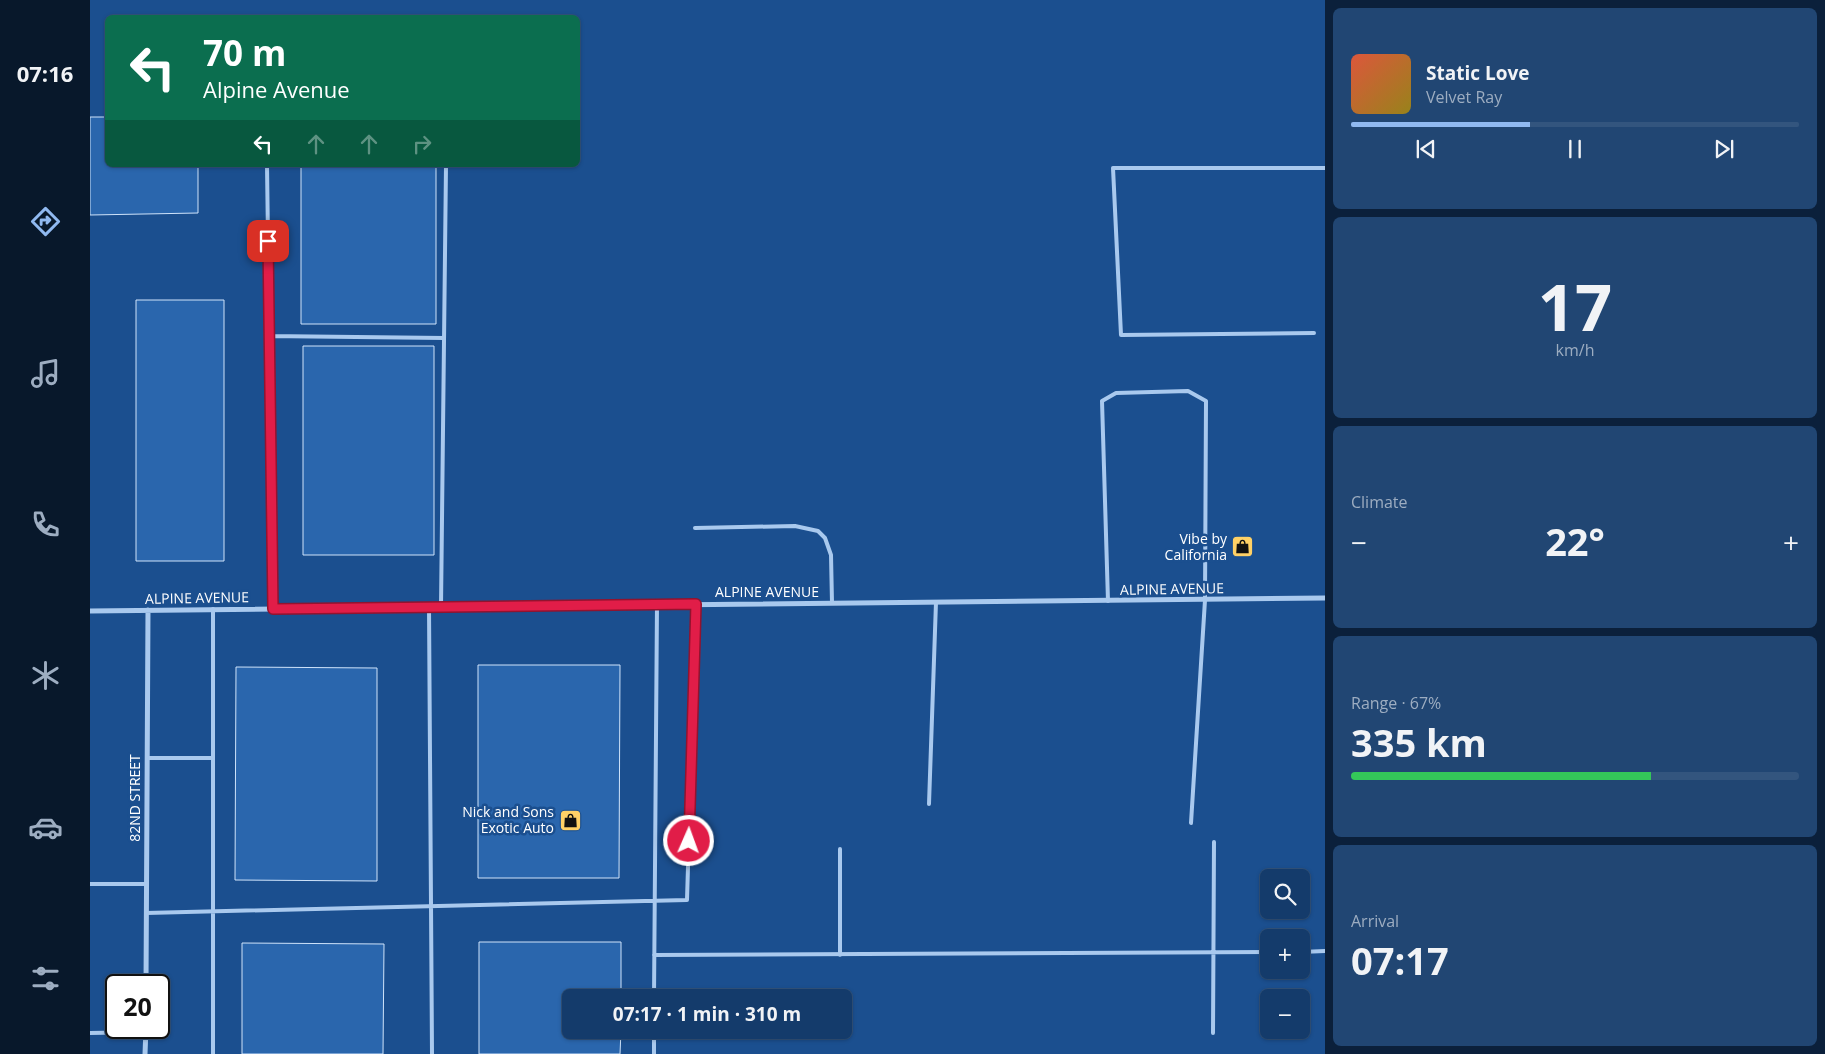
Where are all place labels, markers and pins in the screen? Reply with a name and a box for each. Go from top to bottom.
pin [247,220,289,262]
place label: Vibe by California [1165,529,1228,564]
shop icon: Vibe by California [1231,535,1255,559]
place label: Nick and Sons Exotic Auto [462,802,554,837]
shop icon: Nick and Sons Exotic Auto [558,808,582,832]

